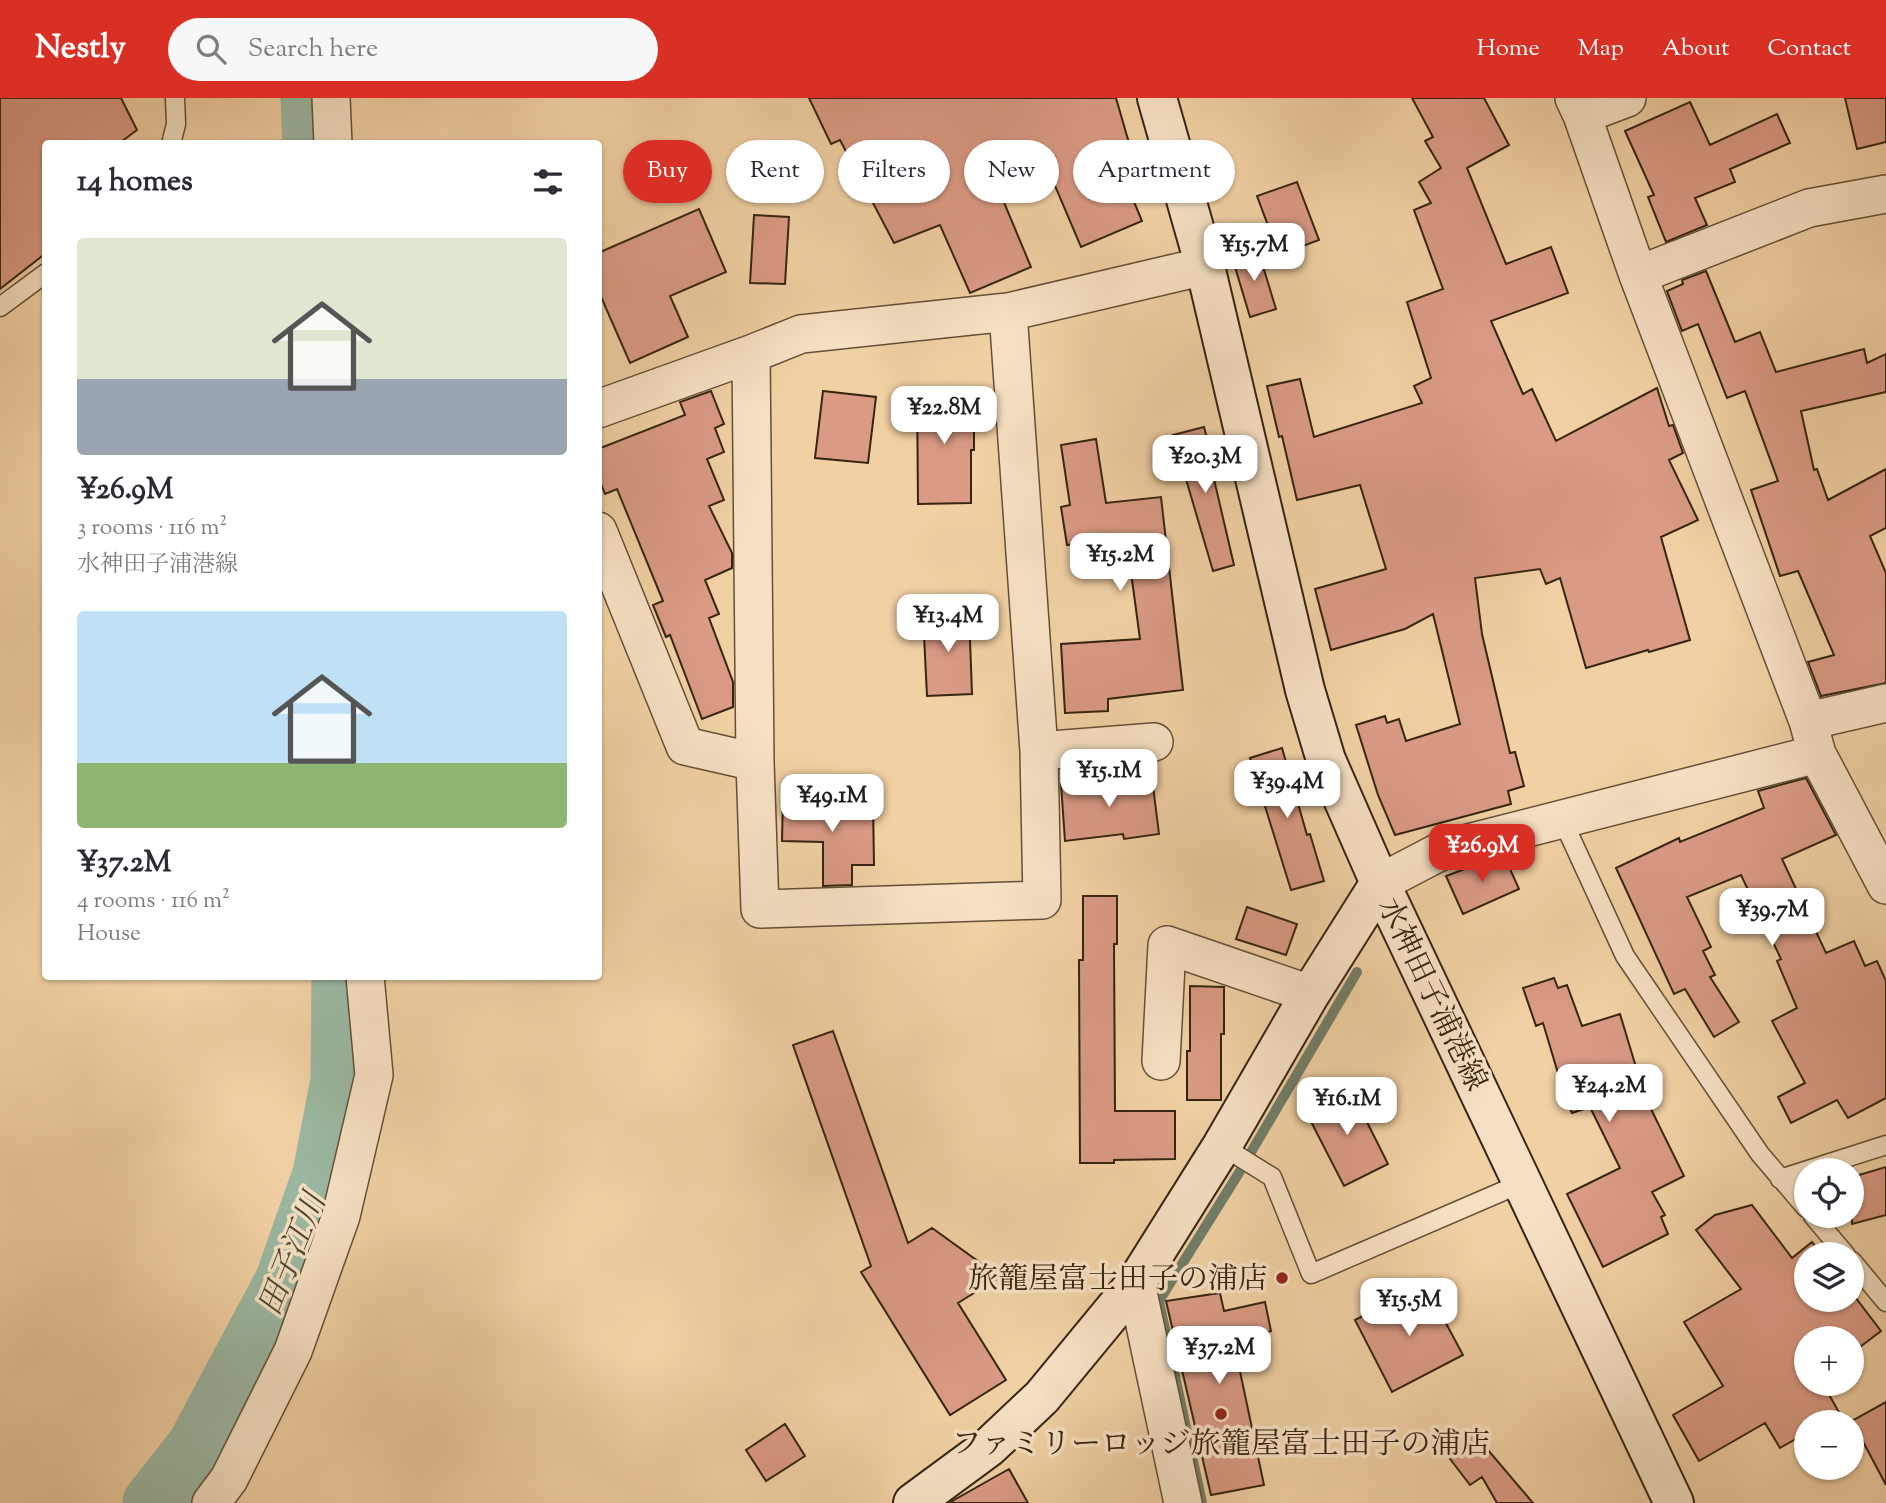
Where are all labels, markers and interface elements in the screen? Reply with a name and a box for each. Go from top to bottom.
search box [168,18,658,81]
text: Nestly [35,25,126,73]
icon: search [192,30,230,68]
text: Search here [248,31,378,68]
text: Home [1477,32,1540,66]
text: Map [1578,32,1624,66]
text: About [1662,32,1729,66]
text: Contact [1767,32,1851,66]
chip: Buy [623,140,712,203]
chip: Rent [726,140,824,203]
chip: Filters [838,140,950,203]
chip: New [964,140,1059,203]
chip: Apartment [1073,140,1235,203]
text: 14 homes [77,161,193,204]
icon: filters [529,163,567,201]
pin: ¥15.7M [1197,223,1311,283]
text: ¥15.7M [1220,229,1288,262]
icon: home [259,283,385,409]
pin: ¥22.8M [887,386,1001,446]
text: ¥22.8M [907,392,981,425]
pin: ¥20.3M [1148,436,1262,495]
text: ¥20.3M [1168,441,1242,474]
text: ¥26.9M [77,469,174,512]
text: 3 rooms · 116 m² [77,512,227,545]
pin: ¥15.2M [1063,533,1177,593]
text: ¥15.2M [1086,539,1154,572]
text: 水神田子浦港線 [77,549,238,582]
pin: ¥13.4M [891,594,1005,654]
text: ¥13.4M [913,600,983,633]
icon: home [259,656,385,782]
pin: ¥15.1M [1052,750,1166,809]
text: ¥15.1M [1076,755,1142,788]
pin: ¥39.4M [1230,760,1344,820]
text: ¥39.4M [1250,766,1324,799]
pin: ¥49.1M [775,774,889,834]
text: ¥49.1M [797,780,867,813]
pin: ¥26.9M [1425,824,1539,884]
text: ¥26.9M [1445,830,1519,863]
text: ¥37.2M [77,842,171,885]
text: 4 rooms · 116 m² [77,885,230,918]
pin: ¥39.7M [1715,888,1829,948]
street label: 水神田子浦港線 [1365,891,1496,1099]
text: ¥39.7M [1735,894,1809,927]
text: House [77,918,141,951]
pin: ¥24.2M [1552,1065,1666,1124]
text: ¥24.2M [1572,1070,1646,1103]
pin: ¥16.1M [1290,1077,1404,1137]
text: ¥16.1M [1313,1083,1381,1116]
map controls [1794,1158,1864,1480]
button: locate [1794,1158,1864,1228]
water label: 田子江川 [248,1184,340,1323]
button: layers [1794,1242,1864,1312]
place label: 旅籠屋富士田子の浦店 [968,1259,1268,1302]
marker: 旅籠屋富士田子の浦店 [1274,1270,1290,1286]
pin: ¥15.5M [1352,1278,1466,1338]
text: ¥15.5M [1376,1284,1442,1317]
pin: ¥37.2M [1162,1326,1276,1386]
button: + [1794,1326,1864,1396]
text: ¥37.2M [1183,1332,1255,1365]
marker: ファミリーロッジ旅籠屋富士田子の浦店 [1213,1406,1229,1422]
button: − [1794,1410,1864,1480]
place label: ファミリーロッジ旅籠屋富士田子の浦店 [952,1424,1490,1467]

